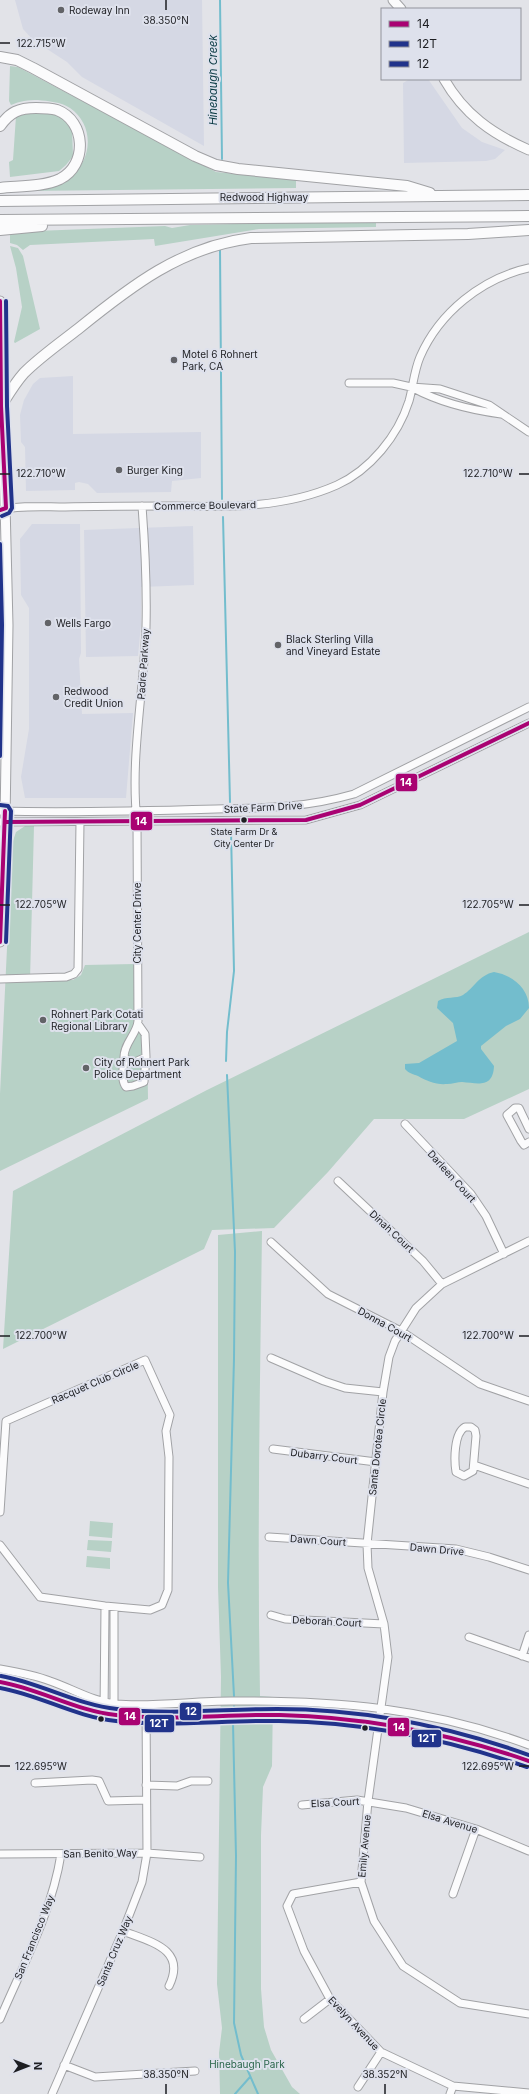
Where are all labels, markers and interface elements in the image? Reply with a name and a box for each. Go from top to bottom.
place label: Rodeway Inn [69,4,130,16]
marker: Rodeway Inn [56,5,66,15]
legend [381,8,521,80]
text: 38.350°N [143,14,189,26]
text: 14 [417,16,430,31]
water label: Hinebaugh Creek [206,34,220,125]
text: 12T [417,36,437,51]
text: 122.715°W [16,37,66,49]
text: 12 [417,56,429,71]
street label: Redwood Highway [220,191,309,203]
place label: Motel 6 Rohnert Park, CA [182,348,258,372]
marker: Motel 6 Rohnert Park, CA [169,355,179,365]
place label: Burger King [127,464,183,476]
marker: Burger King [114,465,124,475]
text: 122.710°W [16,467,66,479]
text: 122.710°W [463,467,513,479]
street label: Commerce Boulevard [154,498,256,512]
place label: Wells Fargo [56,617,111,629]
marker: Wells Fargo [43,618,53,628]
street label: Padre Parkway [135,628,151,700]
place label: Black Sterling Villa and Vineyard Estate [286,633,380,657]
marker: Black Sterling Villa and Vineyard Estate [273,640,283,650]
place label: Redwood Credit Union [64,685,123,709]
marker: Redwood Credit Union [51,692,61,702]
line badge: 14 [395,773,418,792]
text: 14 [400,775,412,789]
street label: State Farm Drive [223,799,303,815]
line badge: 14 [130,811,153,831]
text: 14 [135,814,147,828]
marker: State Farm Dr & City Center Dr [239,815,249,825]
place label: State Farm Dr & City Center Dr [211,826,278,849]
street label: City Center Drive [131,882,143,964]
text: 122.705°W [15,898,67,910]
text: 122.705°W [462,898,514,910]
place label: Rohnert Park Cotati Regional Library [51,1008,143,1032]
marker: Rohnert Park Cotati Regional Library [38,1015,48,1025]
place label: City of Rohnert Park Police Department [94,1056,190,1080]
marker: City of Rohnert Park Police Department [81,1063,91,1073]
street label: Darleen Court [425,1147,479,1205]
street label: Dinah Court [367,1207,417,1255]
street label: Donna Court [356,1304,415,1344]
text: 122.700°W [15,1329,67,1341]
text: 122.700°W [462,1329,514,1341]
street label: Racquet Club Circle [50,1358,141,1406]
street label: Santa Dorotea Circle [366,1398,388,1496]
street label: Dubarry Court [290,1446,359,1466]
street label: Dawn Court [290,1532,347,1548]
street label: Dawn Drive [409,1541,465,1557]
street label: Deborah Court [292,1613,363,1629]
line badge: 12 [179,1702,202,1721]
text: 12 [185,1704,197,1718]
line badge: 14 [118,1707,141,1726]
text: 14 [124,1709,136,1723]
unlabelled marker [96,1714,106,1724]
line badge: 12T [144,1714,175,1733]
text: 12T [149,1716,169,1730]
line badge: 14 [387,1717,410,1737]
text: 14 [393,1720,405,1734]
unlabelled marker [360,1723,370,1733]
line badge: 12T [411,1729,442,1748]
text: 12T [417,1731,437,1745]
text: 122.695°W [15,1760,67,1772]
text: 122.695°W [462,1760,514,1772]
street label: Elsa Court [310,1795,360,1809]
street label: Elsa Avenue [421,1807,479,1835]
street label: Emily Avenue [355,1814,373,1878]
street label: San Benito Way [63,1846,137,1860]
street label: San Francisco Way [12,1893,57,1981]
street label: Santa Cruz Way [94,1914,134,1988]
street label: Evelyn Avenue [326,1994,382,2053]
north arrow [8,2046,48,2086]
park label: Hinebaugh Park [209,2058,285,2070]
text: N [31,2062,45,2070]
text: 38.350°N [143,2068,189,2080]
text: 38.352°N [362,2068,408,2080]

